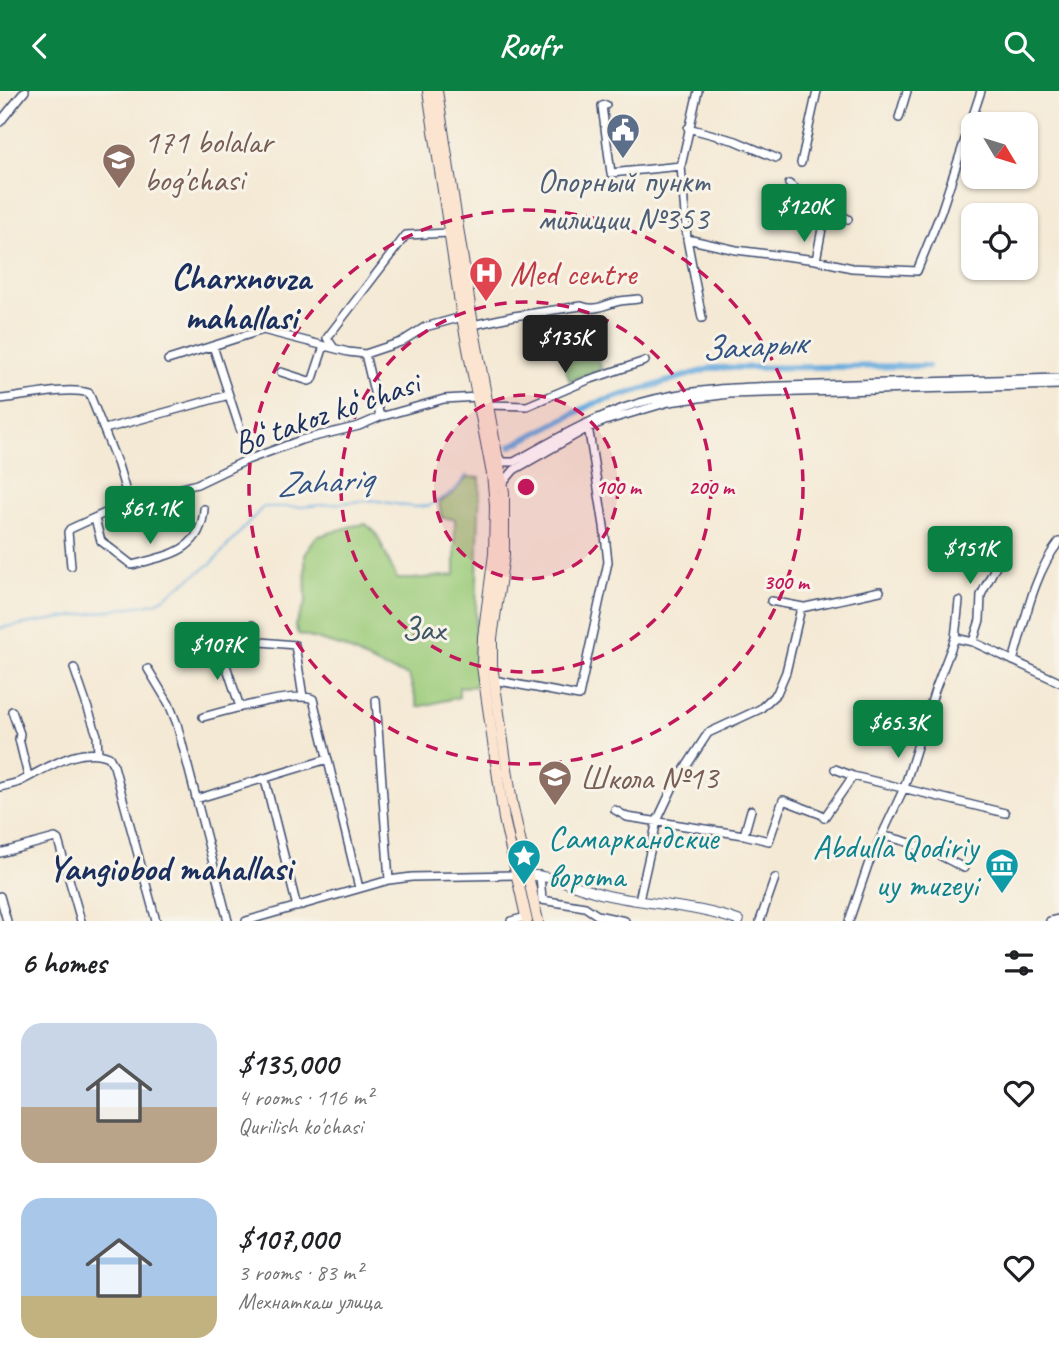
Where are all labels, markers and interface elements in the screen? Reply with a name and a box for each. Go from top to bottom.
text: Roofr [499,25,560,66]
icon: back [21,27,59,65]
icon: search [1000,27,1038,65]
public building icon: Опорный пункт милиции №353 [604,111,642,160]
north arrow [961,112,1038,189]
map controls [961,112,1038,280]
place label: 171 bolalar bog'chasi [144,121,275,201]
school or university icon: 171 bolalar bog'chasi [100,141,138,190]
place label: Опорный пункт милиции №353 [537,160,711,240]
pin: $120K [755,185,853,244]
text: $120K [777,192,831,221]
button: locate [961,203,1038,280]
place label: Med centre [510,253,638,295]
hospital icon: Med centre [467,254,505,303]
district label: Charxnovza mahallasi [171,255,314,340]
pin: $135K [516,315,614,375]
water label: Захарык [699,319,813,372]
text: $135K [539,323,591,352]
street label: Boʻtakoz koʻchasi [228,360,428,464]
water label: Zahariq [275,455,379,507]
text: 100 m [595,474,643,500]
text: 200 m [688,474,736,500]
centre of rings [514,475,538,499]
pin: $61.1K [93,487,207,546]
text: $61.1K [121,494,179,523]
pin: $151K [921,526,1019,586]
text: $151K [944,534,996,563]
text: 300 m [763,569,811,595]
park label: Зах [401,608,448,650]
pin: $107K [168,623,266,682]
text: $107K [191,630,244,659]
pin: $65.3K [841,701,955,760]
text: $65.3K [869,708,927,737]
place label: Школа №13 [580,757,720,799]
school or university icon: Школа №13 [536,758,574,807]
place label: Самаркандские ворота [548,817,721,897]
place label: Abdulla Qodiriy uy muzeyi [813,826,982,906]
place icon: Самаркандские ворота [505,837,543,886]
district label: Yangiobod mahallasi [48,846,296,891]
museum icon: Abdulla Qodiriy uy muzeyi [983,846,1021,895]
text: 6 homes [21,944,106,982]
icon: filters [1000,944,1038,982]
text: $135,000 [238,1045,338,1083]
icon: home [77,1051,161,1135]
icon: heart [1000,1074,1038,1112]
text: 4 rooms · 116 m² [238,1083,373,1112]
text: Qurilish ko'chasi [238,1112,363,1141]
text: $107,000 [238,1220,338,1258]
icon: home [77,1226,161,1310]
icon: heart [1000,1249,1038,1287]
text: 3 rooms · 83 m² [238,1258,362,1287]
text: Мехнаткаш улица [238,1287,381,1316]

